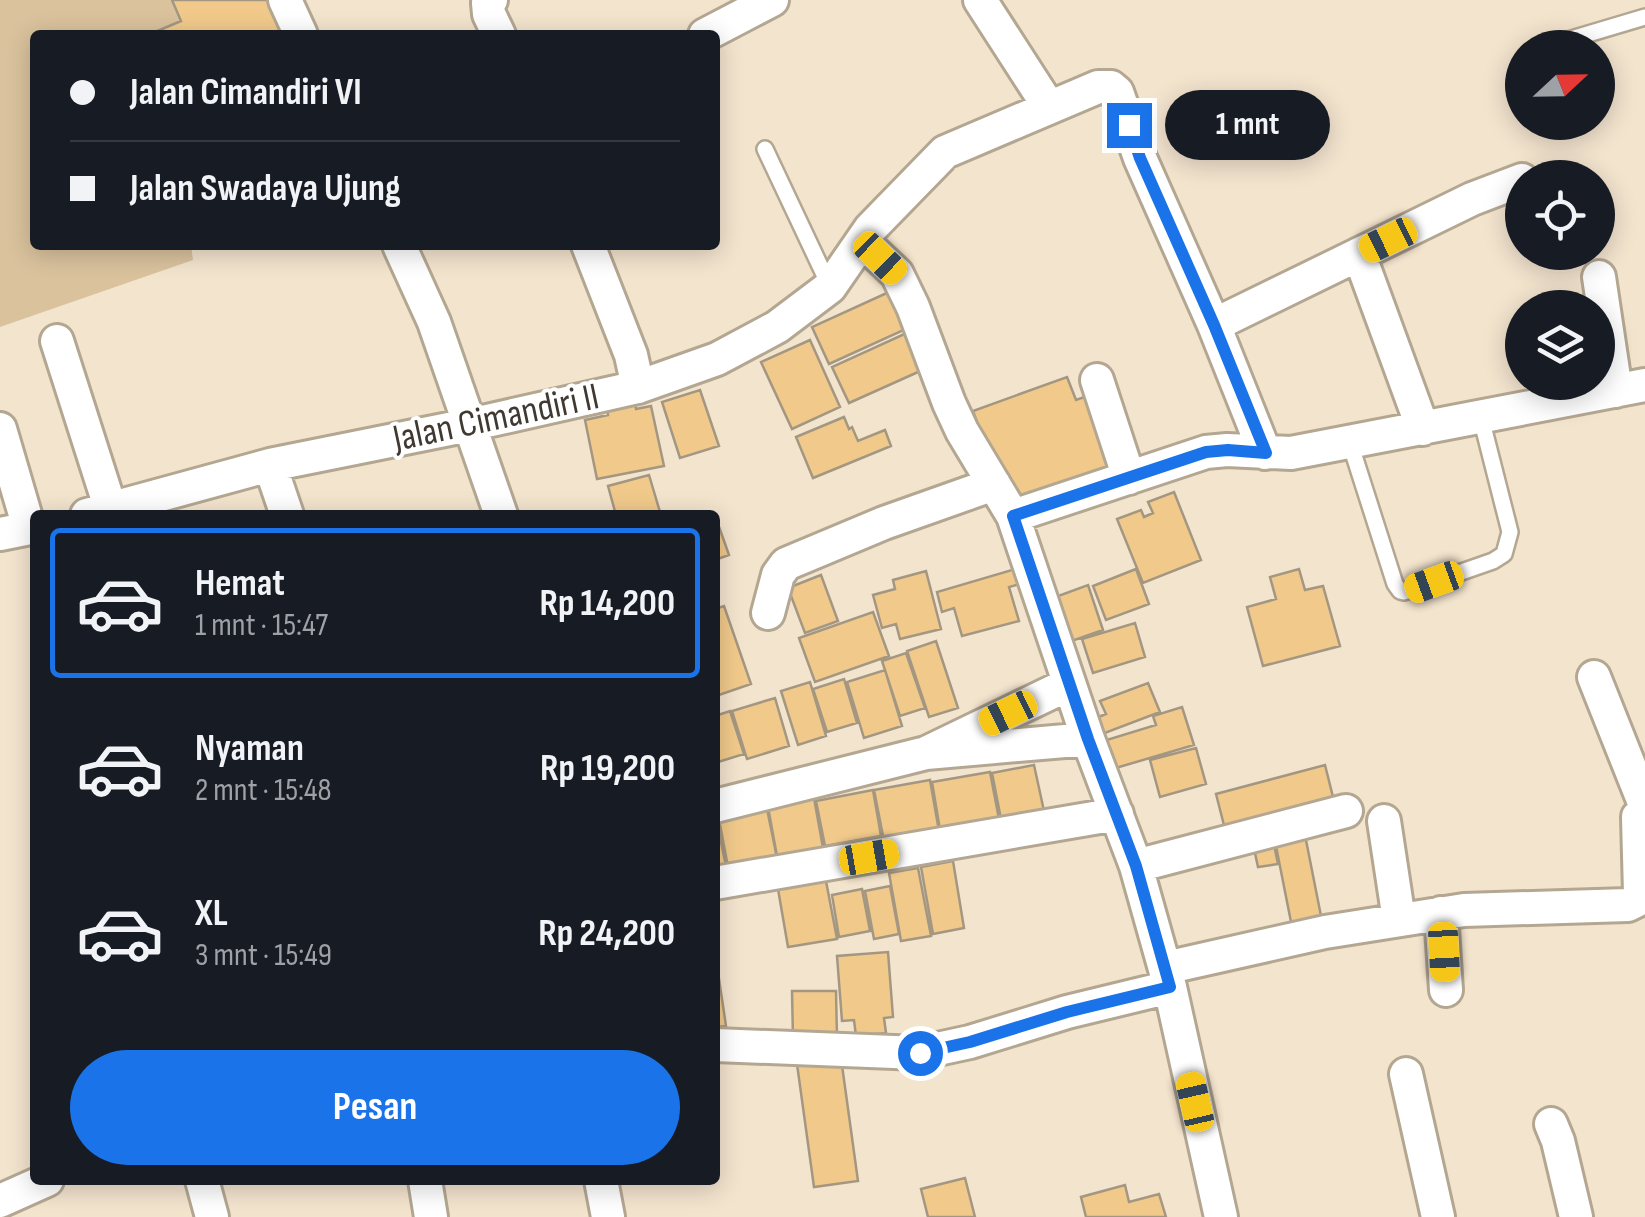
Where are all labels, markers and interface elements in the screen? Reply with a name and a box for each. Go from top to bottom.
north arrow [1505,30,1615,140]
map controls [1505,30,1615,400]
text: Jalan Cimandiri VI [130,70,362,115]
callout: 1 mnt [1164,90,1329,160]
route end [1107,103,1152,148]
text: 1 mnt [1216,105,1279,144]
button: locate [1505,160,1615,270]
text: Jalan Swadaya Ujung [130,166,401,211]
car [1354,213,1422,267]
car [848,226,912,290]
button: layers [1505,290,1615,400]
street label: Jalan Cimandiri II [388,374,603,462]
icon: car [75,558,165,648]
car [1401,558,1467,606]
text: Hemat [195,561,285,606]
text: Rp 14,200 [539,581,675,626]
text: 1 mnt · 15:47 [195,606,328,645]
car [974,686,1042,740]
icon: car [75,723,165,813]
text: Nyaman [195,726,304,771]
text: Rp 19,200 [540,746,675,791]
text: 2 mnt · 15:48 [195,771,332,810]
car [837,837,901,877]
icon: car [75,888,165,978]
text: XL [195,891,228,936]
text: Rp 24,200 [538,911,675,956]
car [1427,921,1461,983]
text: 3 mnt · 15:49 [195,936,332,975]
route start [898,1031,943,1076]
button: Pesan [70,1050,680,1165]
car [1174,1069,1216,1135]

